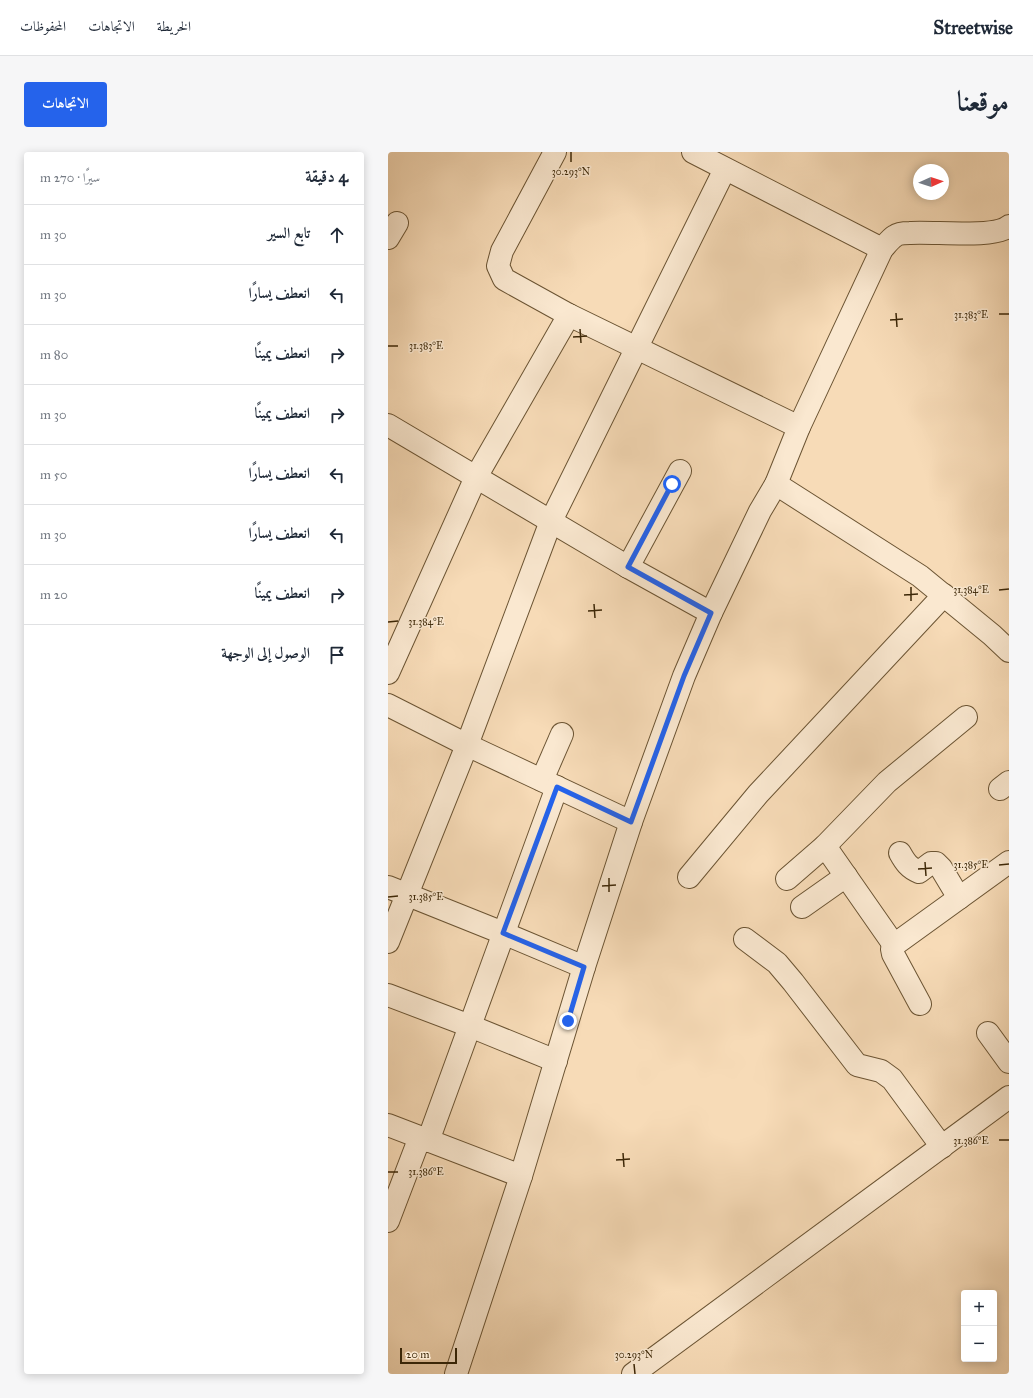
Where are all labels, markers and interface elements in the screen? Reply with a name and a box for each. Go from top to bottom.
text: Streetwise [933,16,1013,39]
text: المحفوظات [20,18,66,35]
text: الاتجاهات [88,18,135,35]
text: الخريطة [157,18,191,35]
button: الاتجاهات [24,82,107,127]
text: موقعنا [957,84,1009,119]
north arrow [913,164,949,200]
text: 4 دقيقة [305,166,348,187]
text: 30.293°N [552,166,591,178]
text: سيرًا · 270 m [40,170,100,186]
text: تابع السير [268,224,310,242]
icon: ahead [326,224,348,246]
text: 30 m [40,227,67,243]
text: انعطف يسارًا [248,284,310,302]
icon: left [326,284,348,306]
text: 30 m [40,287,67,303]
text: 31.383°E [954,309,988,321]
text: 31.383°E [409,340,443,352]
text: انعطف يمينًا [255,344,310,362]
icon: right [326,344,348,366]
text: 80 m [40,347,68,363]
text: انعطف يمينًا [255,404,310,422]
icon: right [326,404,348,426]
text: 30 m [40,407,67,423]
text: انعطف يسارًا [248,464,310,482]
icon: left [326,464,348,486]
text: 50 m [40,467,67,483]
route start [663,475,681,493]
text: انعطف يسارًا [248,524,310,542]
icon: left [326,524,348,546]
text: 30 m [40,527,67,543]
text: انعطف يمينًا [255,584,310,602]
icon: right [326,584,348,606]
text: 31.384°E [953,584,989,596]
text: 20 m [40,587,68,603]
text: 31.384°E [408,616,444,628]
text: الوصول إلى الوجهة [221,644,310,662]
icon: arrive [326,644,348,666]
text: 31.385°E [954,859,988,871]
text: 31.385°E [409,891,443,903]
route end [559,1012,577,1030]
text: 31.386°E [953,1135,989,1147]
text: 31.386°E [408,1166,444,1178]
map controls [961,1290,997,1362]
button: + [961,1290,997,1326]
button: − [961,1326,997,1362]
scale bar [400,1346,457,1365]
text: 20 m [406,1348,429,1361]
text: 30.293°N [615,1349,654,1361]

